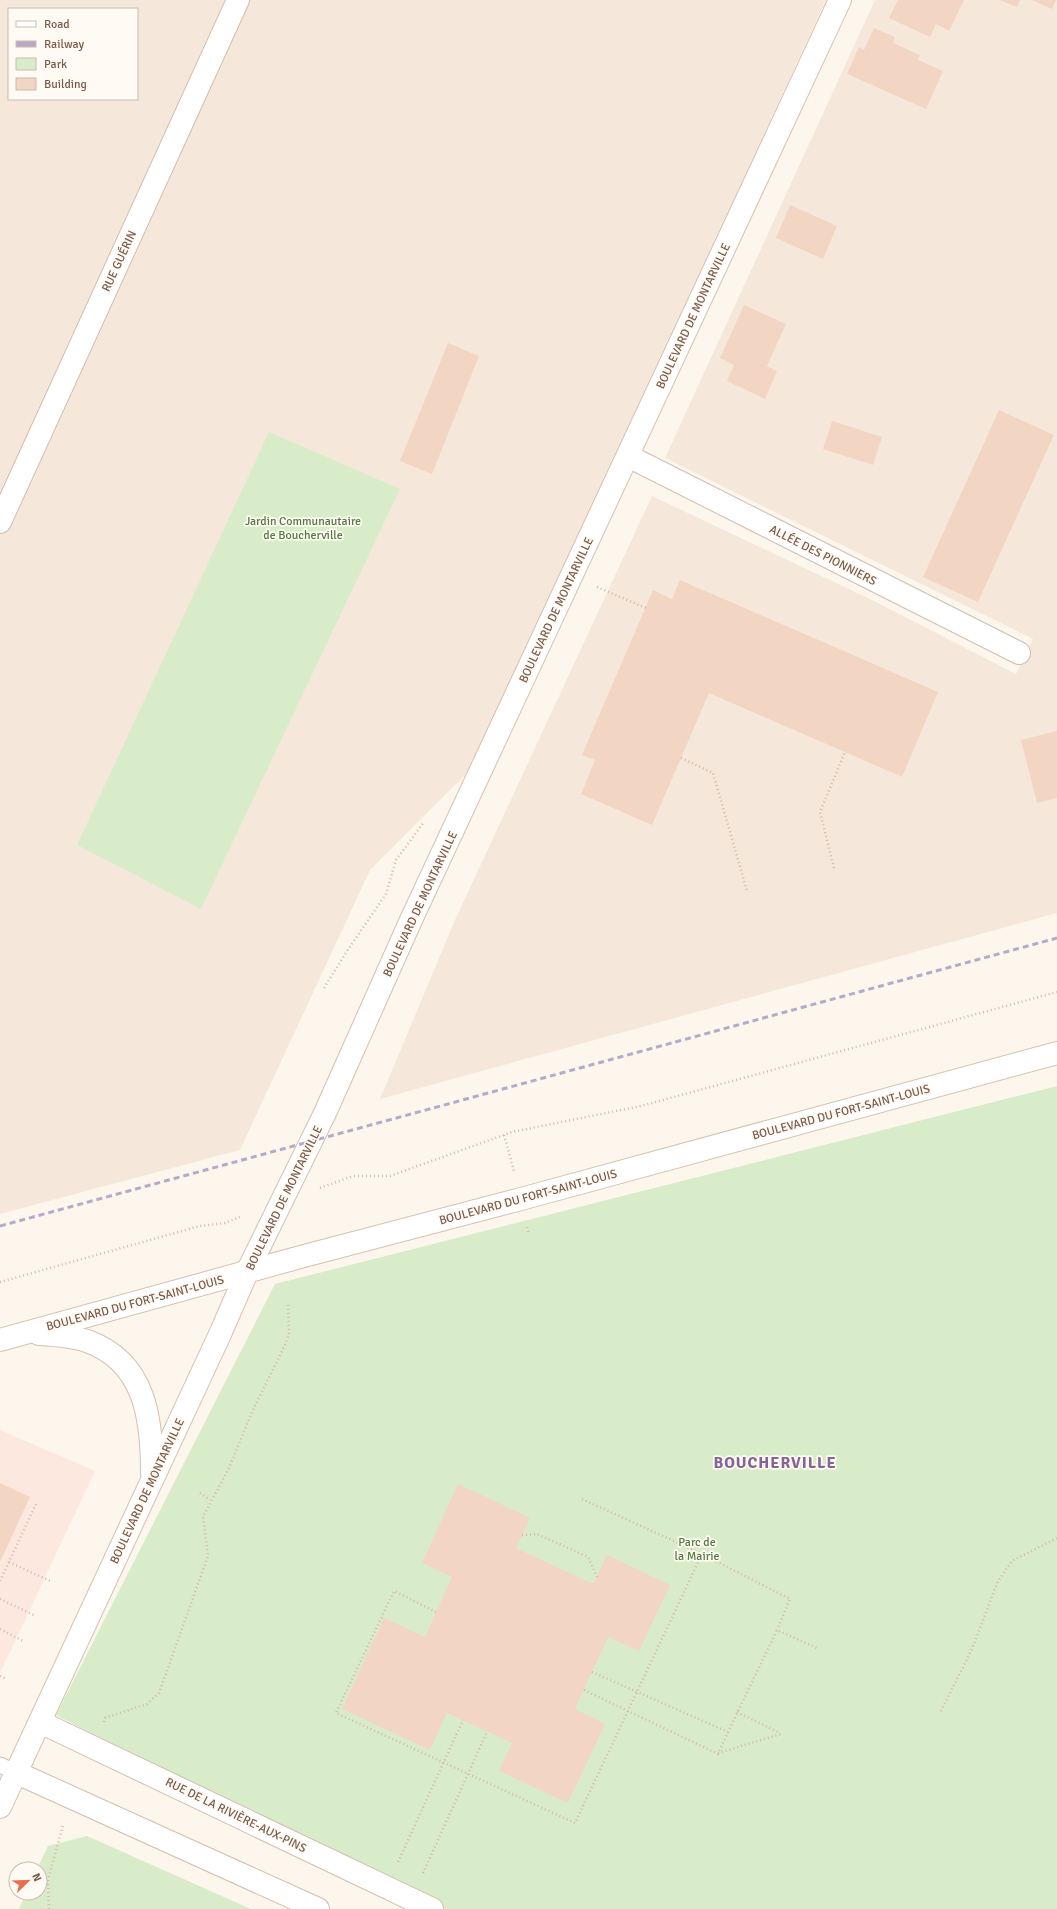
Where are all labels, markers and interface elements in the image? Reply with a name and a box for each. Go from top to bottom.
legend [8,8,138,100]
text: Road [44,17,70,32]
text: Railway [44,37,84,52]
text: Park [44,57,67,72]
text: Building [44,77,87,92]
street label: RUE GUÉRIN [99,228,140,294]
street label: BOULEVARD DE MONTARVILLE [653,241,734,392]
park label: Jardin Communautaire de Boucherville [245,514,361,543]
street label: ALLÉE DES PIONNIERS [767,522,879,589]
street label: BOULEVARD DE MONTARVILLE [516,535,597,686]
street label: BOULEVARD DE MONTARVILLE [380,829,461,980]
street label: BOULEVARD DU FORT-SAINT-LOUIS [751,1081,932,1143]
street label: BOULEVARD DE MONTARVILLE [243,1123,326,1273]
street label: BOULEVARD DU FORT-SAINT-LOUIS [438,1166,619,1228]
street label: BOULEVARD DU FORT-SAINT-LOUIS [45,1272,226,1334]
street label: BOULEVARD DE MONTARVILLE [107,1416,188,1567]
district label: BOUCHERVILLE [713,1453,837,1473]
park label: Parc de la Mairie [674,1535,720,1564]
street label: RUE DE LA RIVIÈRE-AUX-PINS [163,1775,309,1856]
north arrow [8,1861,48,1901]
text: N [29,1871,44,1883]

